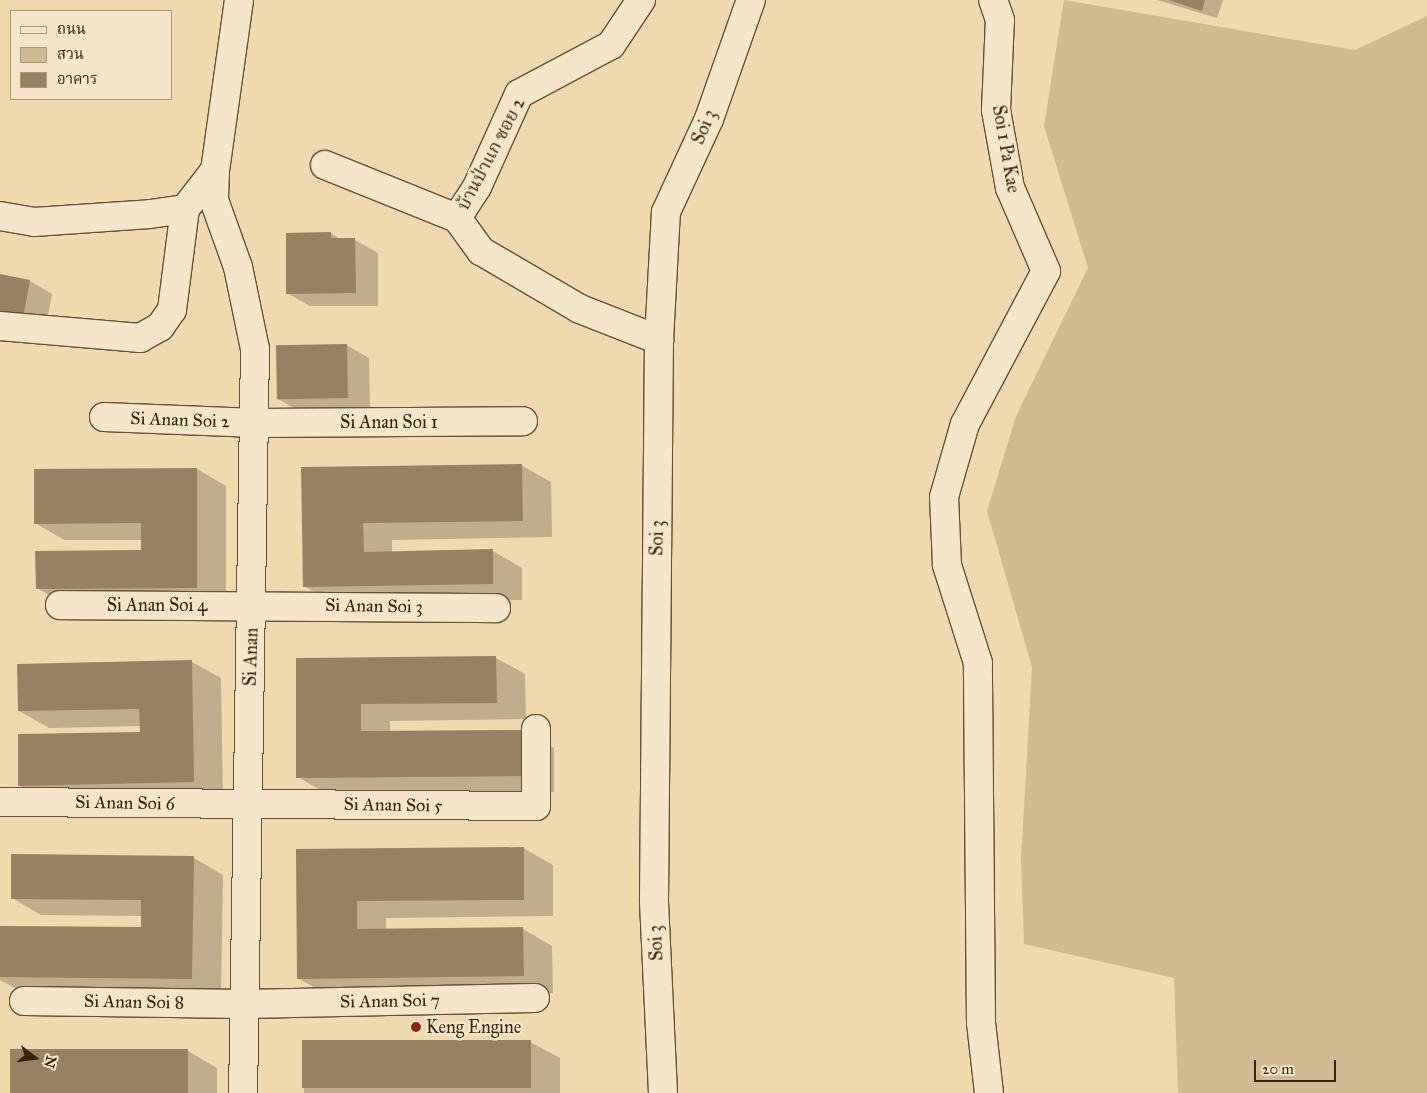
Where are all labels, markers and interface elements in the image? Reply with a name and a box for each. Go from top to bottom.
legend [10,10,172,100]
text: ถนน [57,20,86,38]
text: สวน [57,45,84,63]
text: อาคาร [57,70,97,88]
street label: บ้านป่าแก ซอย 2 [452,94,530,214]
street label: Soi 1 Pa Kae [988,103,1024,195]
street label: Soi 3 [687,106,721,148]
street label: Si Anan Soi 2 [130,407,230,433]
street label: Si Anan Soi 1 [340,411,438,433]
street label: Soi 3 [646,520,668,556]
street label: Si Anan Soi 4 [107,594,207,616]
street label: Si Anan Soi 3 [325,594,423,618]
street label: Si Anan [239,627,263,687]
street label: Si Anan Soi 6 [75,791,175,815]
street label: Si Anan Soi 5 [343,793,443,817]
street label: Soi 3 [644,925,668,961]
street label: Si Anan Soi 7 [340,989,440,1013]
street label: Si Anan Soi 8 [84,990,184,1014]
place label: Keng Engine [426,1016,521,1038]
marker: Keng Engine [410,1021,422,1033]
north arrow [10,1033,60,1083]
scale bar [1257,1050,1340,1082]
text: N [40,1054,60,1070]
text: 20 m [1262,1060,1294,1078]

